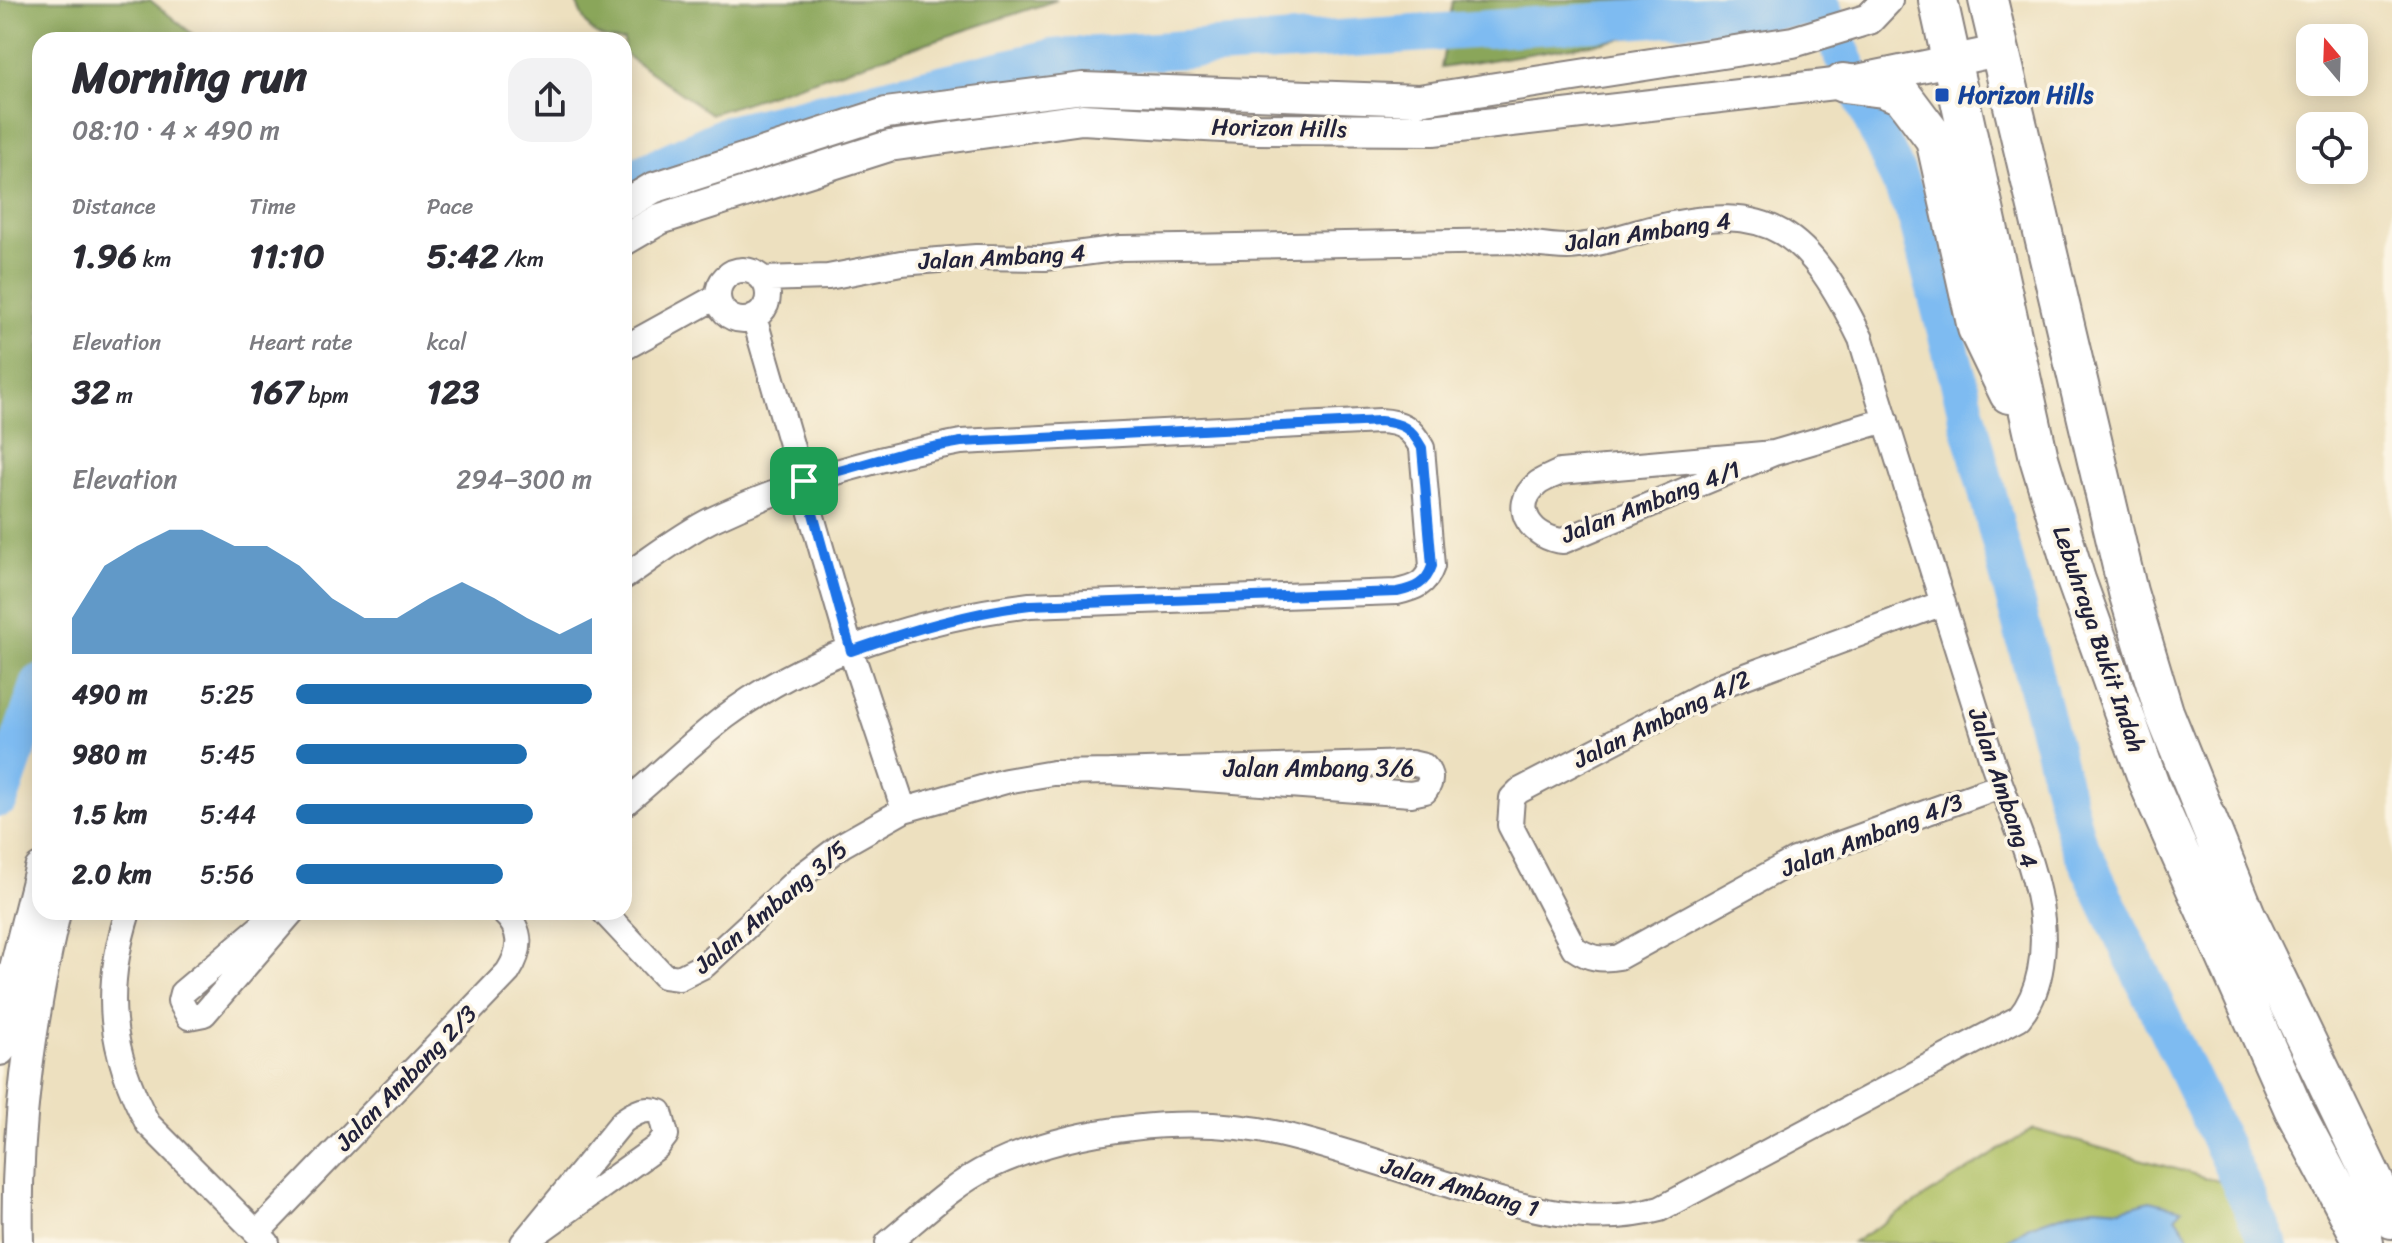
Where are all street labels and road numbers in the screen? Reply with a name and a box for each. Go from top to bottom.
street label: Horizon Hills [1211,106,1347,150]
street label: Jalan Ambang 4 [1561,200,1734,265]
street label: Jalan Ambang 4 [916,232,1087,282]
street label: Jalan Ambang 4/1 [1554,448,1747,556]
street label: Lebuhraya Bukit Indah [2040,520,2158,758]
street label: Jalan Ambang 4/2 [1565,658,1758,781]
street label: Jalan Ambang 4 [1956,701,2050,874]
street label: Jalan Ambang 3/6 [1223,747,1414,789]
street label: Jalan Ambang 4/3 [1774,781,1969,889]
street label: Jalan Ambang 3/5 [683,829,858,985]
street label: Jalan Ambang 2/3 [324,995,487,1162]
street label: Jalan Ambang 1 [1375,1144,1544,1230]

